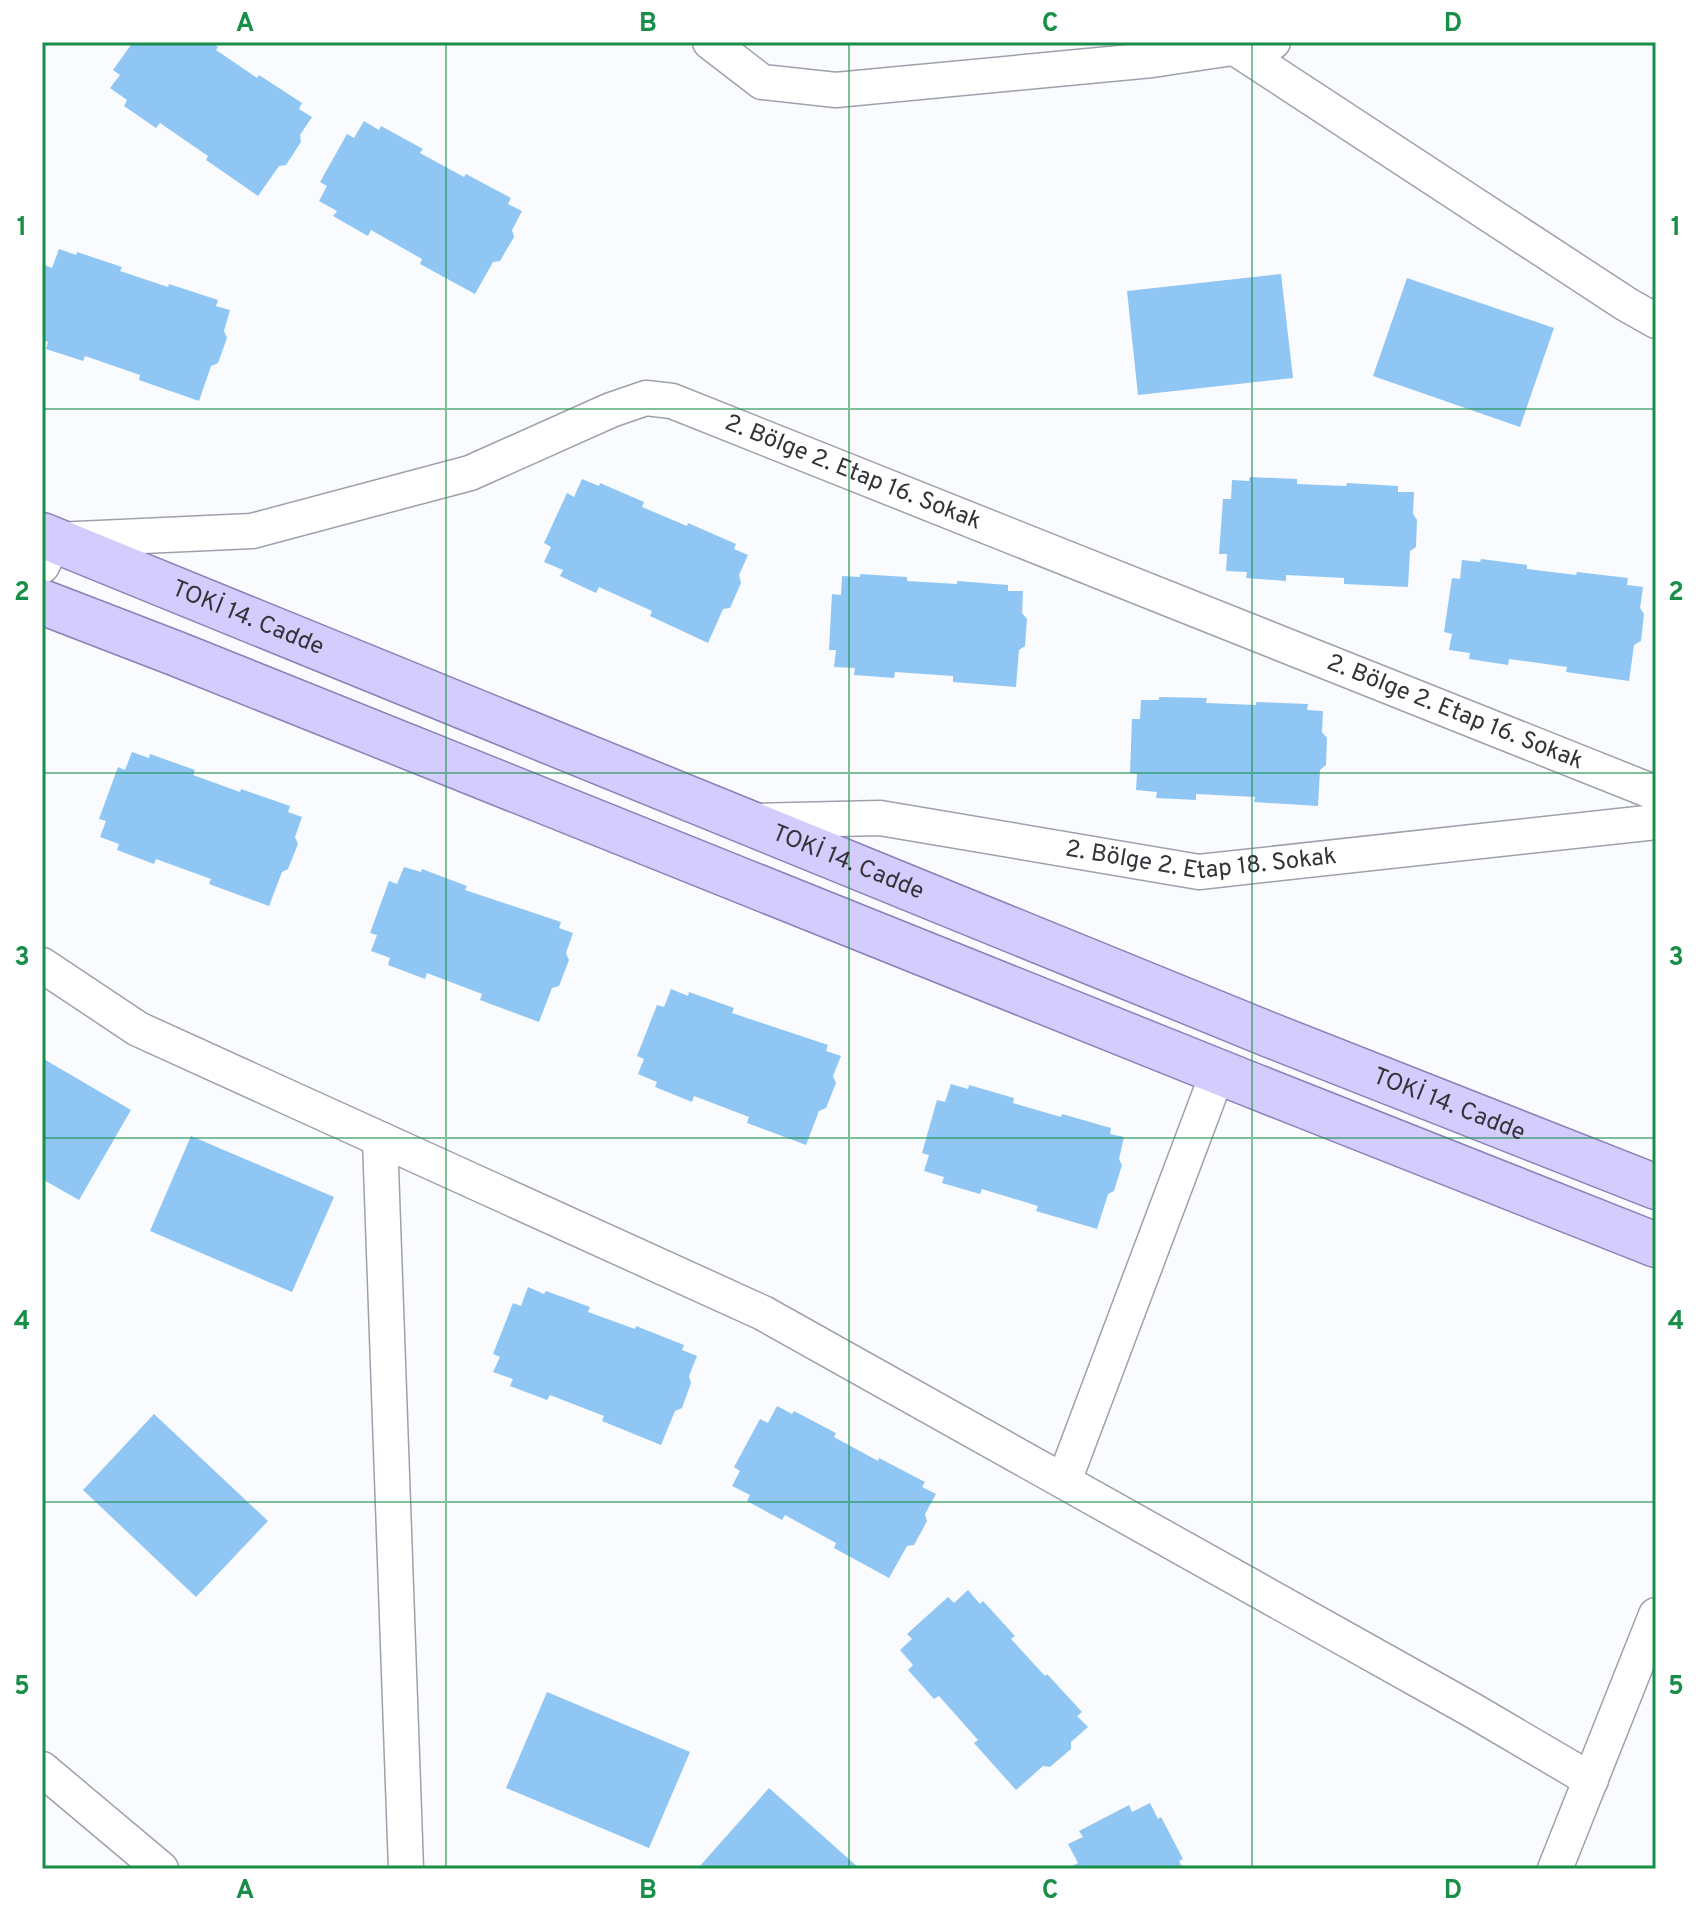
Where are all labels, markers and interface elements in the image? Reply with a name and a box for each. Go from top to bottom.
text: A [236,8,254,41]
text: B [639,8,657,41]
text: C [1042,8,1058,41]
text: D [1444,8,1462,41]
text: 1 [17,212,27,245]
text: 1 [1671,212,1681,245]
street label: 2. Bölge 2. Etap 16. Sokak [720,408,985,538]
street label: TOKİ 14. Cadde [167,574,328,663]
text: 2 [14,577,30,610]
text: 2 [1668,577,1684,610]
street label: 2. Bölge 2. Etap 16. Sokak [1322,648,1587,777]
street label: TOKİ 14. Cadde [767,819,928,907]
street label: 2. Bölge 2. Etap 18. Sokak [1063,835,1338,887]
text: 3 [14,942,30,975]
text: 3 [1668,942,1684,975]
street label: TOKİ 14. Cadde [1368,1062,1529,1149]
text: 4 [14,1306,30,1339]
text: 4 [1668,1306,1684,1339]
text: 5 [14,1671,30,1704]
text: 5 [1668,1671,1684,1704]
text: A [236,1875,254,1908]
text: B [639,1875,657,1908]
text: C [1042,1875,1058,1908]
text: D [1444,1875,1462,1908]

